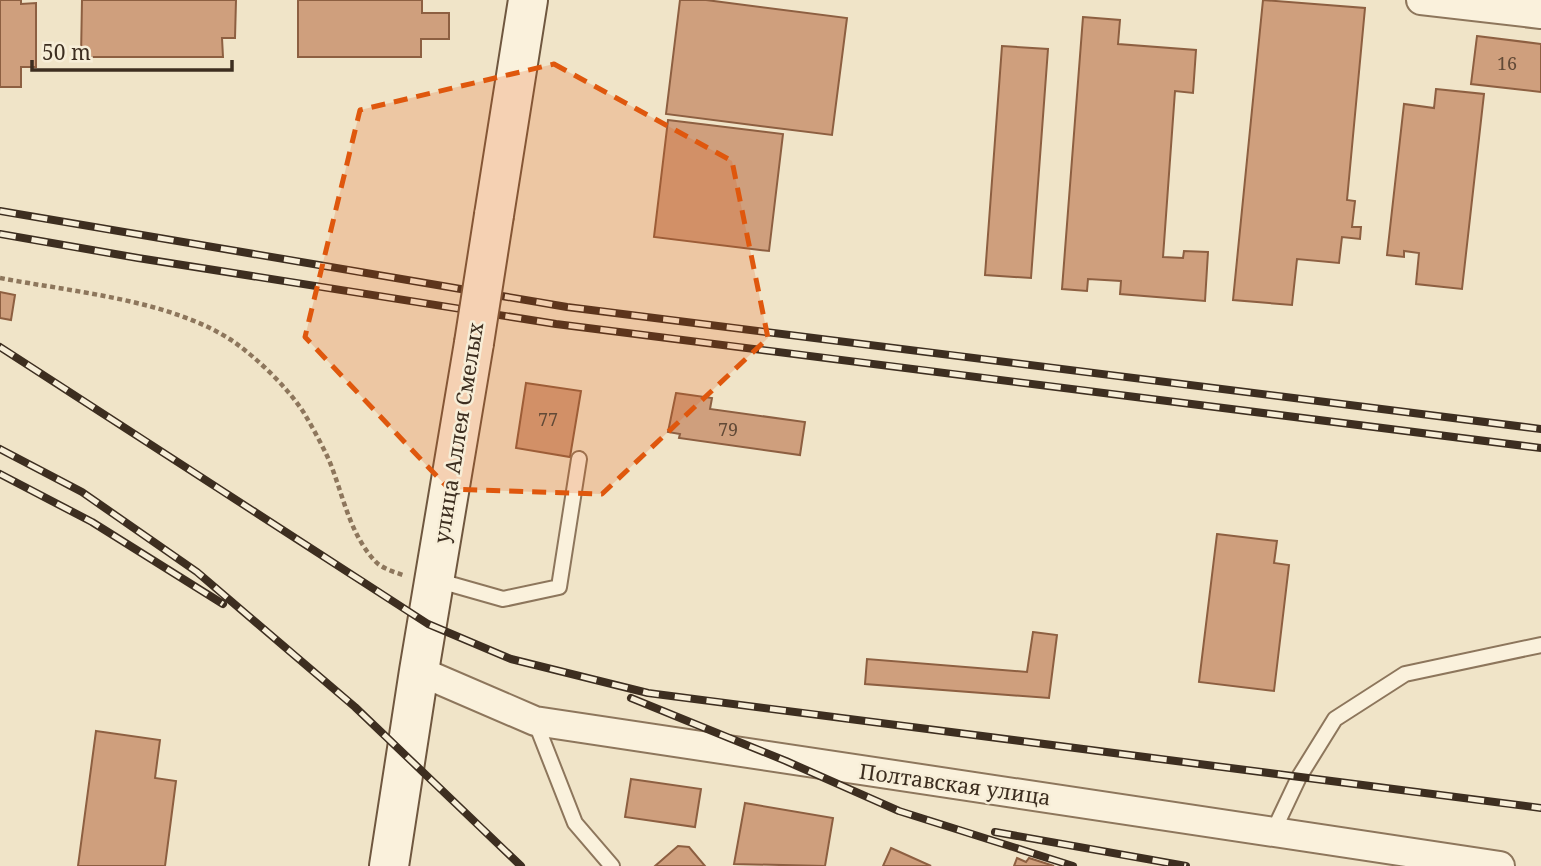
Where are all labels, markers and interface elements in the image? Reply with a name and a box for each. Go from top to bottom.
scale bar [32,28,231,72]
text: 50 m [42,38,91,66]
house number: 16 [1497,51,1517,75]
street label: улица Аллея Смелых [427,320,489,545]
house number: 77 [538,407,558,431]
house number: 79 [718,417,738,441]
street label: Полтавская улица [857,757,1053,811]

